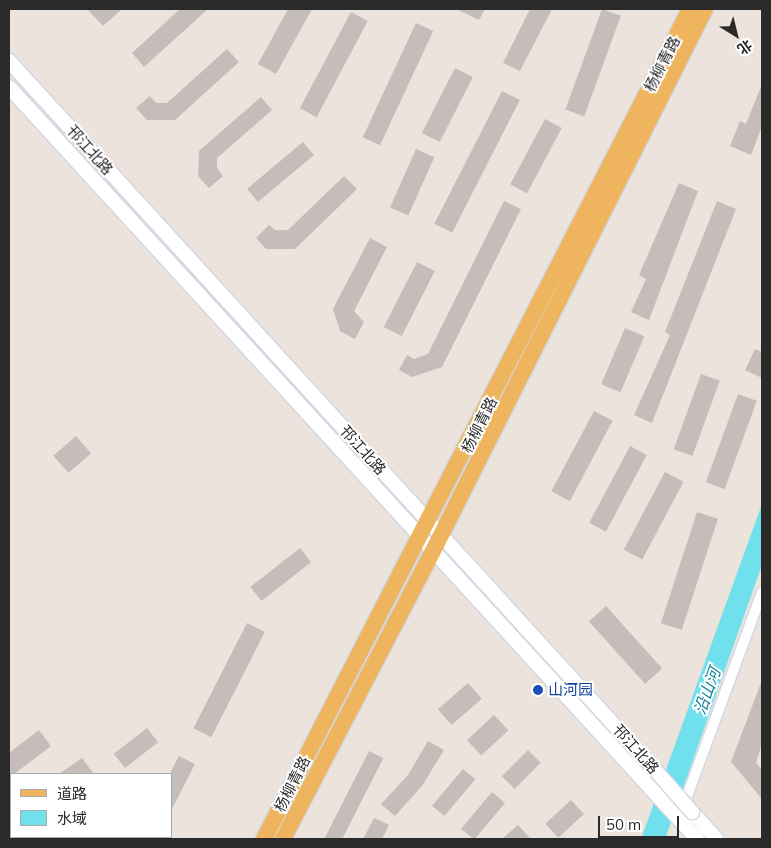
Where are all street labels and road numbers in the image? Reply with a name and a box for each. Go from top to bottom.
street label: 杨柳青路 [640,33,684,95]
street label: 邗江北路 [63,122,117,178]
street label: 杨柳青路 [457,394,501,456]
street label: 邗江北路 [336,422,390,478]
street label: 邗江北路 [609,721,663,777]
street label: 杨柳青路 [270,753,314,815]

